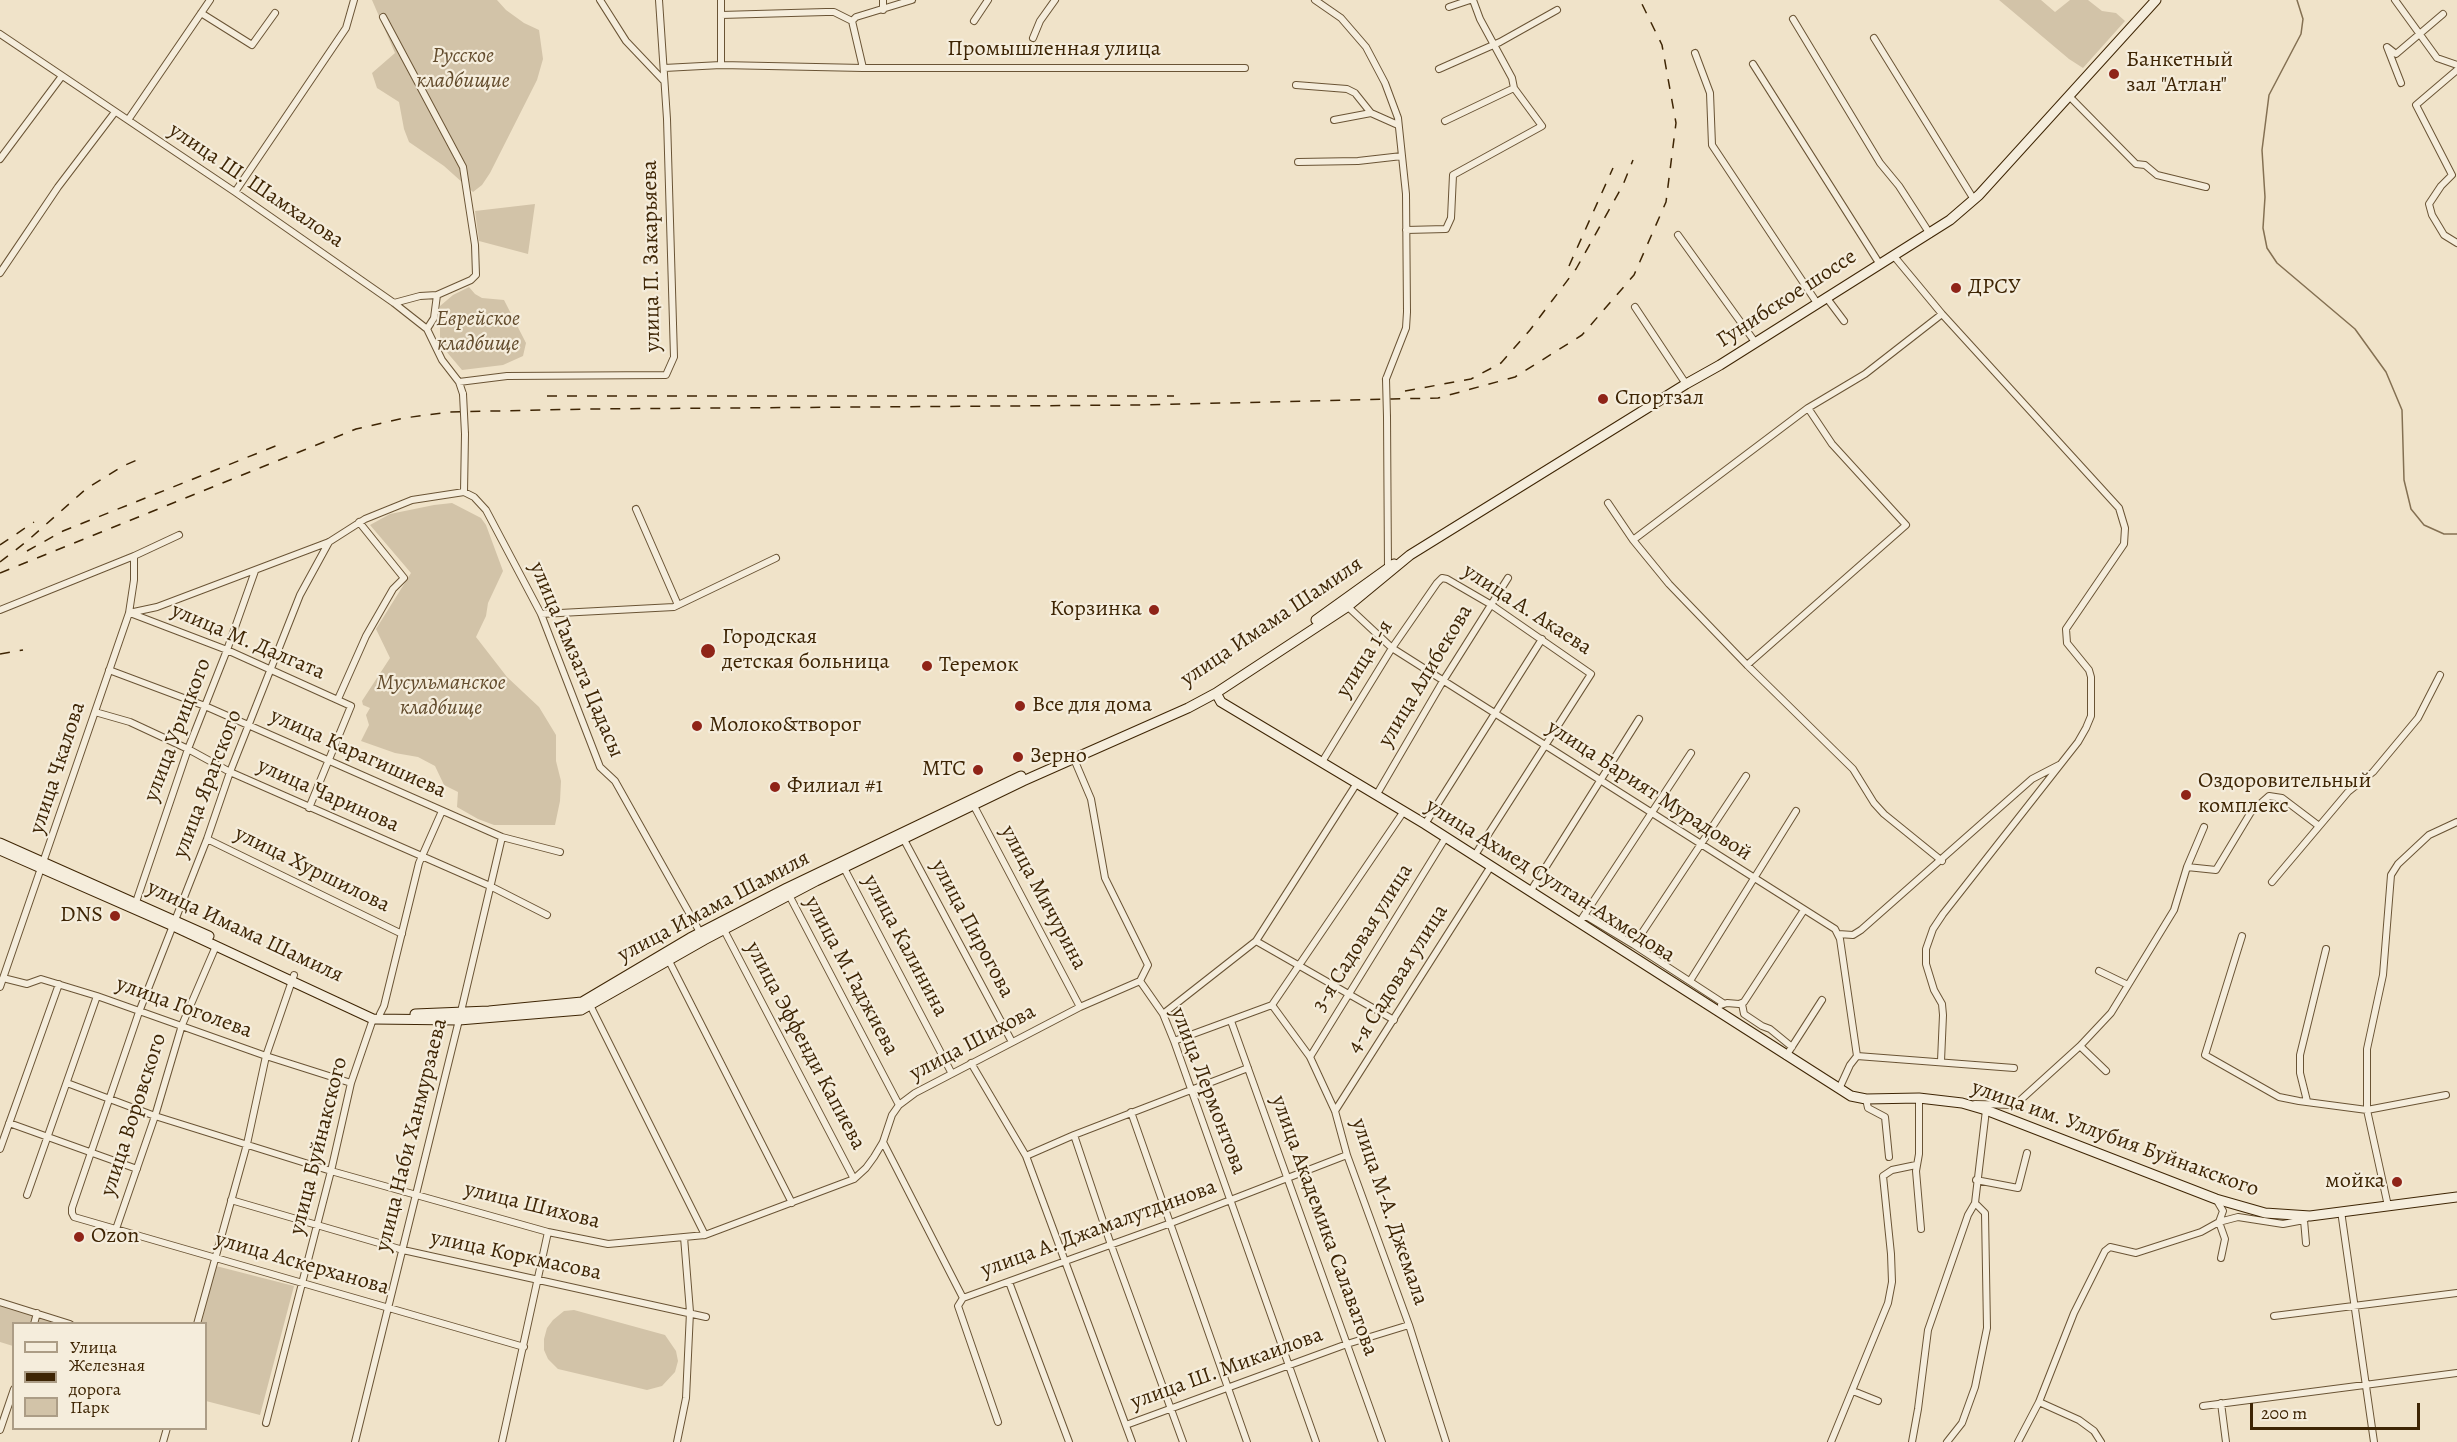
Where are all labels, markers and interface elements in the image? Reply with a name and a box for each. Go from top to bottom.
street label: Промышленная улица [947,37,1161,63]
park label: Русское кладбищие [416,44,510,96]
place label: Банкетный зал "Атлан" [2126,48,2233,100]
marker: Банкетный зал "Атлан" [2107,67,2121,81]
street label: улица Ш. Шамхалова [163,118,349,254]
street label: улица П. Закарьяева [637,160,667,352]
street label: Гунибское шоссе [1712,244,1862,354]
place label: ДРСУ [1968,275,2021,301]
marker: ДРСУ [1949,281,1963,295]
park label: Еврейское кладбище [436,307,520,358]
place label: Спортзал [1615,386,1704,412]
marker: Спортзал [1596,392,1610,406]
street label: улица Имама Шамиля [1176,551,1368,693]
street label: улица Гамзата Цадасы [523,558,629,762]
street label: улица А. Акаева [1458,558,1596,662]
place label: Корзинка [1050,597,1142,623]
street label: улица М. Далгата [167,598,329,686]
street label: улица Алибекова [1373,600,1479,752]
marker: Корзинка [1147,603,1161,617]
street label: улица 1-я [1331,615,1399,703]
place label: Городская детская больница [722,625,890,676]
marker: Городская детская больница [699,642,717,660]
place label: Теремок [939,653,1019,679]
street label: улица Урицкого [139,655,217,805]
marker: Теремок [920,659,934,673]
park label: Мусульманское кладбище [376,671,506,722]
place label: Все для дома [1032,693,1152,719]
street label: улица Чкалова [24,699,92,837]
marker: Все для дома [1013,699,1027,713]
street label: улица Карагишиева [266,703,450,805]
street label: улица Ярагского [168,706,248,862]
place label: Молоко&творог [709,713,861,739]
street label: улица Барият Мурадовой [1541,715,1757,867]
marker: Молоко&творог [690,719,704,733]
place label: Зерно [1030,744,1087,770]
marker: Зерно [1011,750,1025,764]
street label: улица Чаринова [253,753,403,839]
place label: МТС [922,757,966,783]
marker: МТС [971,763,985,777]
place label: Оздоровительный комплекс [2198,769,2371,820]
place label: Филиал #1 [787,774,883,800]
marker: Филиал #1 [768,780,782,794]
marker: Оздоровительный комплекс [2179,788,2193,802]
street label: улица Ахмед Султан-Ахмедова [1420,793,1680,969]
street label: улица Хуршилова [230,821,394,919]
street label: улица Мичурина [994,821,1092,975]
street label: улица Имама Шамиля [614,845,814,969]
street label: улица Пирогова [925,856,1019,1002]
street label: 3-я Садовая улица [1307,859,1419,1017]
street label: улица Калинина [857,871,953,1021]
street label: улица Имама Шамиля [143,875,347,989]
street label: улица М.Гаджиева [798,892,904,1060]
street label: 4-я Садовая улица [1342,900,1454,1058]
place label: DNS [60,903,103,929]
marker: DNS [108,909,122,923]
street label: улица Эффенди Капиева [739,938,871,1154]
street label: улица Гоголева [112,971,256,1045]
street label: улица Шихова [906,999,1040,1087]
street label: улица Лермонтова [1164,1004,1252,1178]
street label: улица Наби Ханмурзаева [370,1016,454,1254]
street label: улица Воровского [95,1030,173,1200]
street label: улица Буйнакского [284,1054,354,1238]
street label: улица им. Уллубия Буйнакского [1968,1075,2262,1203]
street label: улица Академика Салаватова [1265,1092,1383,1360]
street label: улица М-А. Джемала [1345,1115,1433,1309]
place label: мойка [2325,1169,2385,1195]
street label: улица А. Джамалутдинова [978,1174,1220,1284]
marker: мойка [2390,1175,2404,1189]
street label: улица Шихова [462,1176,602,1236]
place label: Ozon [91,1224,139,1250]
street label: улица Коркмасова [428,1225,604,1287]
street label: улица Аскерханова [212,1227,392,1301]
marker: Ozon [72,1230,86,1244]
legend [12,1322,207,1430]
street label: улица Ш. Микаилова [1127,1322,1327,1416]
text: Улица [70,1335,117,1359]
text: Железная дорога [69,1353,145,1401]
scale bar [2253,1391,2422,1429]
text: Парк [70,1395,110,1419]
text: 200 m [2261,1401,2307,1425]

